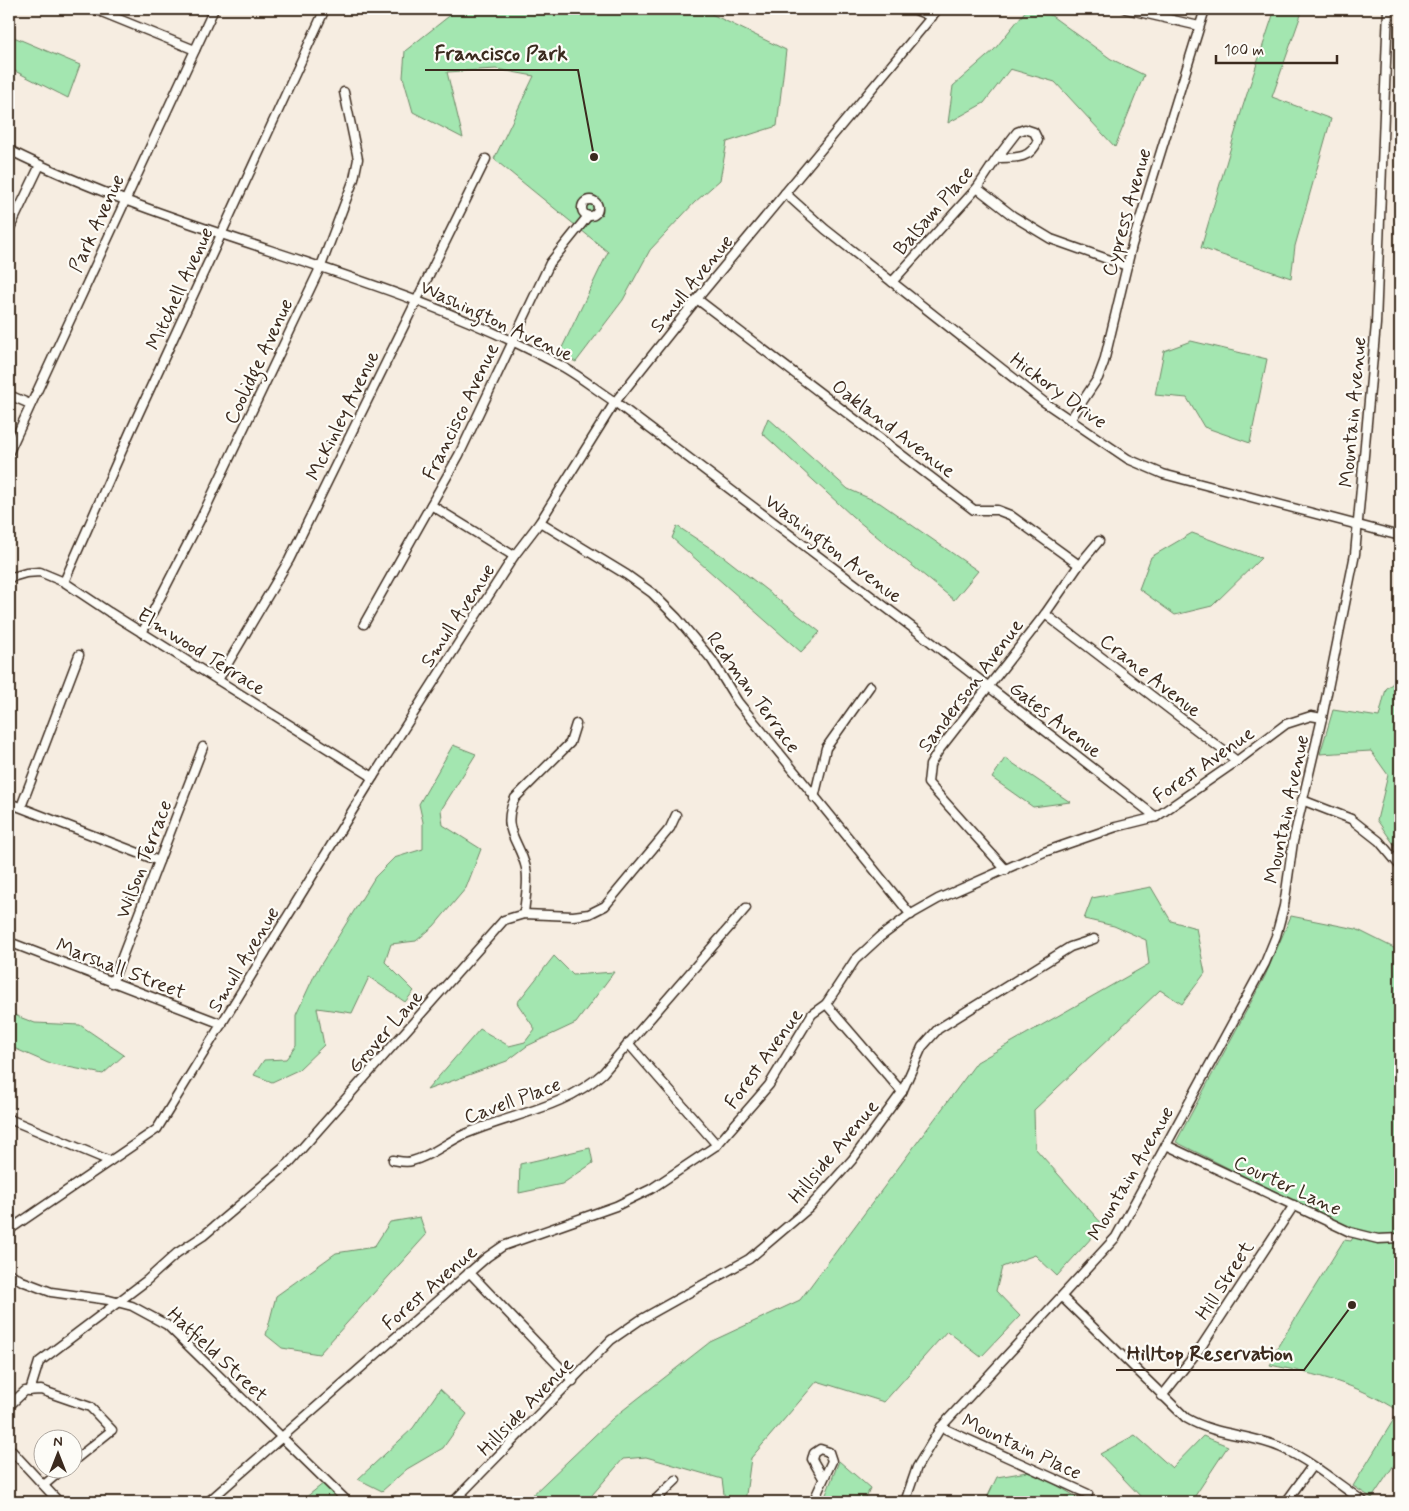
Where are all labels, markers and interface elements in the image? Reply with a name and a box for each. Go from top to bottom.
scale bar [1216,32,1338,64]
callout: Francisco Park [425,34,578,70]
text: Francisco Park [434,40,568,68]
text: 100 m [1224,41,1264,61]
street label: Cypress Avenue [1096,145,1159,280]
street label: Balsam Place [888,161,981,261]
street label: Park Avenue [63,170,132,277]
street label: Mitchell Avenue [140,223,221,355]
street label: Smull Avenue [644,229,740,339]
street label: Washington Avenue [414,274,577,371]
street label: Coolidge Avenue [218,294,302,430]
street label: Mountain Avenue [1333,336,1374,489]
street label: Francisco Avenue [416,338,506,485]
street label: McKinley Avenue [300,346,386,485]
street label: Hickory Drive [1004,347,1112,436]
street label: Oakland Avenue [826,374,961,485]
street label: Washington Avenue [757,488,908,612]
street label: Smull Avenue [415,559,502,673]
street label: Elmwood Terrace [132,602,271,703]
street label: Sanderson Avenue [912,613,1030,758]
street label: Redman Terrace [699,627,806,759]
street label: Crane Avenue [1094,628,1207,724]
street label: Gates Avenue [1003,675,1107,765]
street label: Forest Avenue [1148,720,1260,810]
street label: Mountain Avenue [1259,732,1316,886]
street label: Wilson Terrace [109,796,179,923]
street label: Smull Avenue [202,902,287,1018]
street label: Marshall Street [52,932,189,1006]
street label: Grover Lane [342,984,430,1080]
street label: Forest Avenue [719,1003,810,1115]
street label: Cavell Place [460,1071,565,1131]
street label: Hillside Avenue [783,1094,886,1210]
street label: Mountain Avenue [1082,1101,1181,1246]
street label: Courter Lane [1229,1150,1346,1223]
street label: Hill Street [1190,1236,1261,1326]
street label: Forest Avenue [376,1239,484,1337]
street label: Hatfield Street [161,1301,273,1409]
callout: Hilltop Reservation [1116,1334,1304,1370]
text: Hilltop Reservation [1127,1340,1293,1368]
street label: Hillside Avenue [472,1351,580,1462]
street label: Mountain Place [957,1408,1086,1487]
north arrow [32,1428,82,1478]
text: N [53,1433,63,1451]

